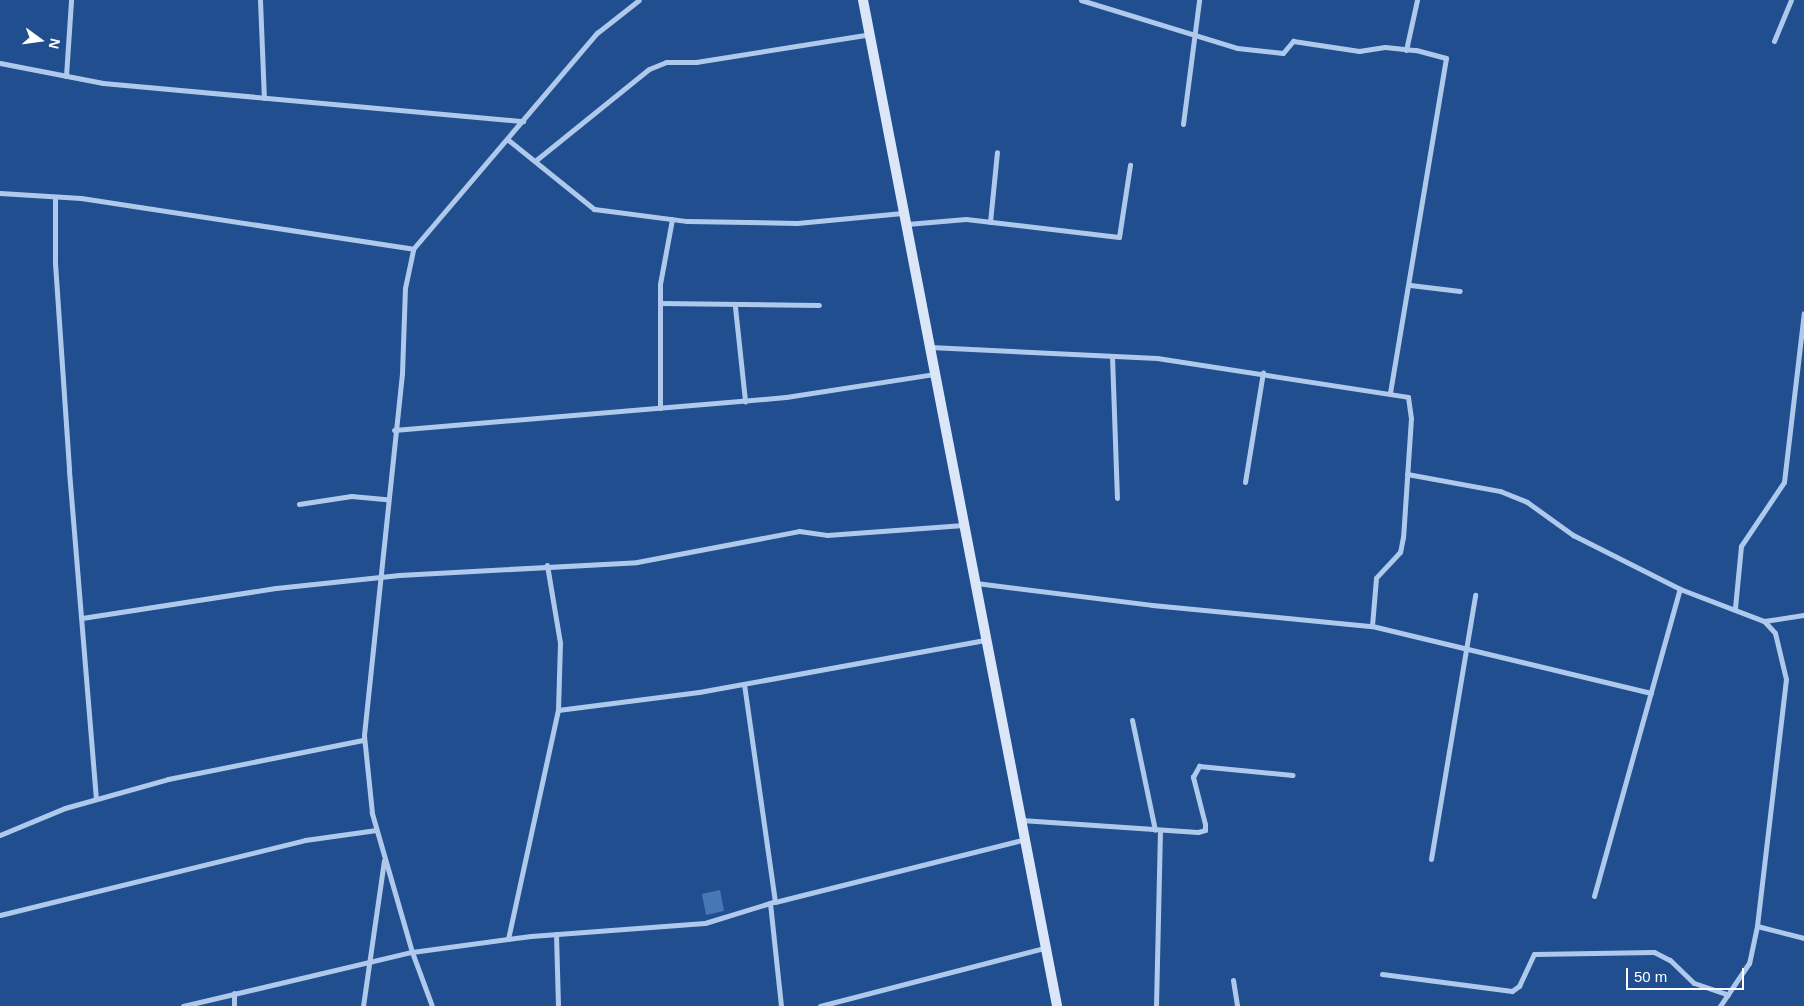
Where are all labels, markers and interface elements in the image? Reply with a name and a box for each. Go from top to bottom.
north arrow [15,15,65,65]
text: N [46,37,64,50]
scale bar [1629,958,1746,990]
text: 50 m [1634,968,1667,985]

